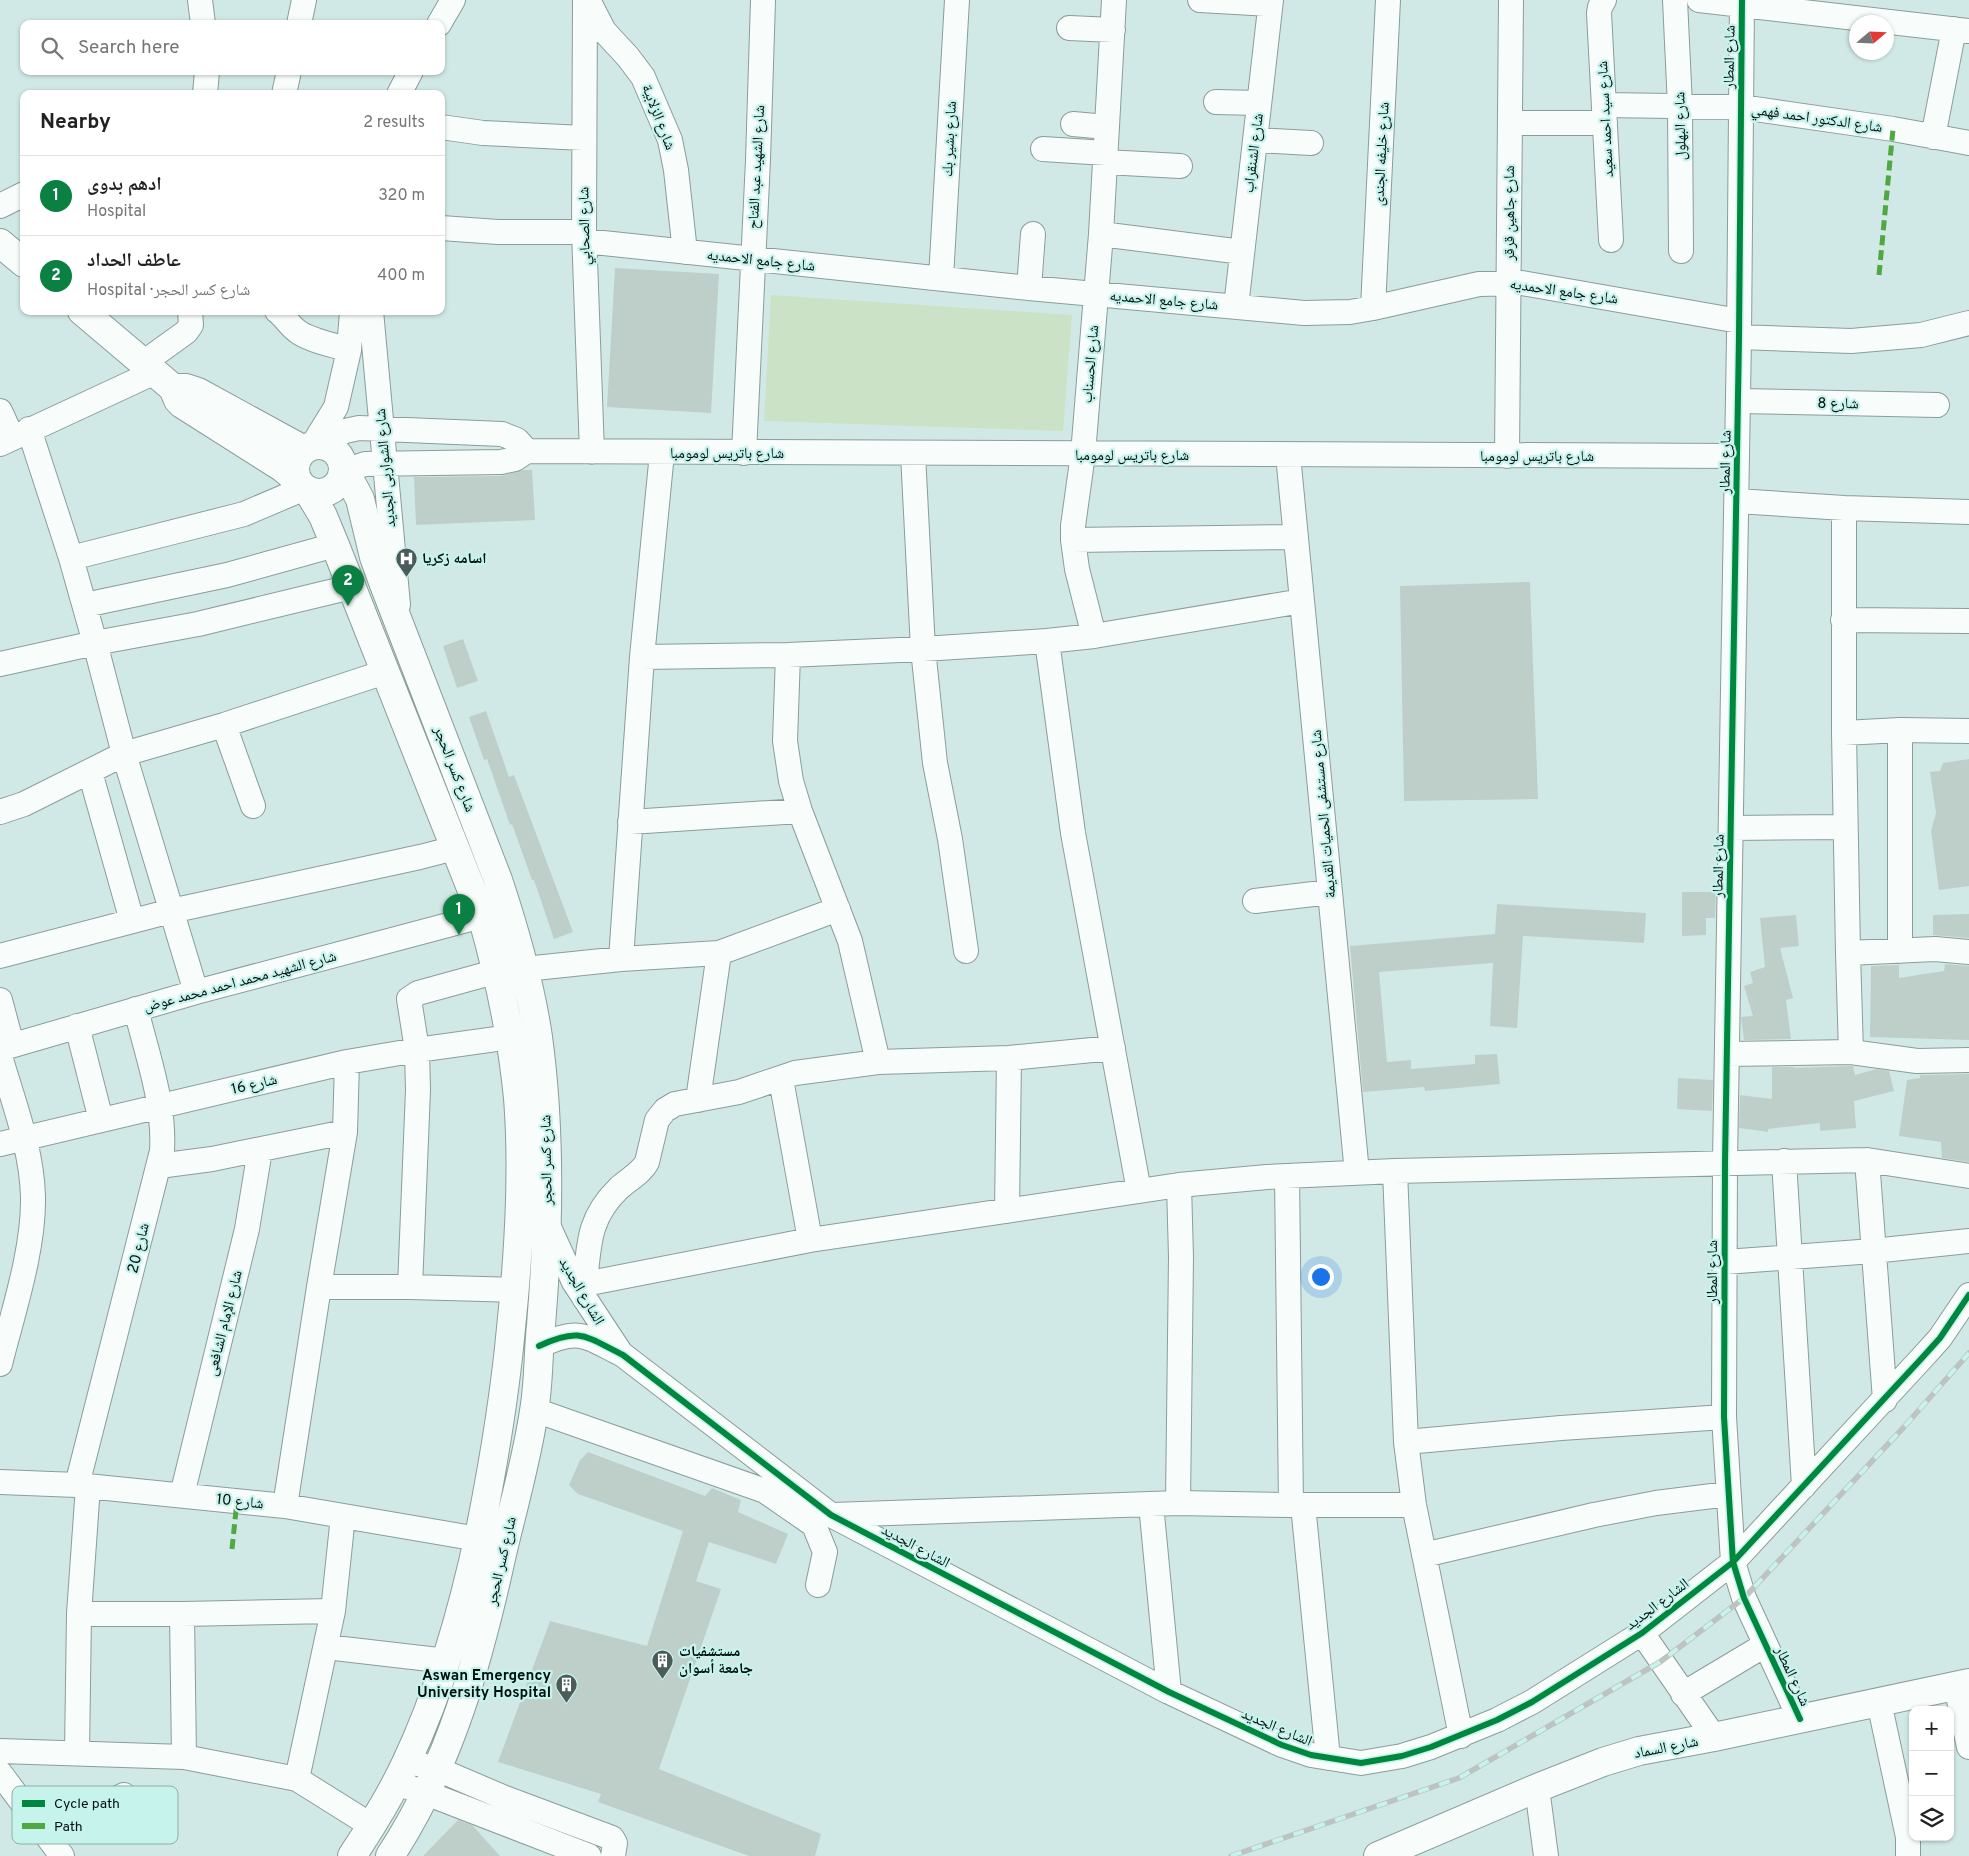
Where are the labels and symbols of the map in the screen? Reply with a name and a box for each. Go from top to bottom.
north arrow [1849,15,1894,60]
street label: شارع المطار [1720,25,1741,90]
street label: شارع سيد احمد سعيد [1594,60,1619,178]
street label: شارع الزلابية [636,82,679,153]
street label: شارع البهلول [1671,91,1692,160]
street label: شارع بشير بك [939,100,962,178]
street label: شارع خليفه الجندى [1370,101,1395,207]
street label: شارع الدكتور احمد فهمي [1750,101,1884,139]
street label: شارع الشهيد عبد الفتاح [745,104,770,230]
street label: شارع الشنقراب [1240,112,1269,194]
street label: شارع جاهين قرقر [1501,165,1520,262]
street label: شارع الصحابي [575,186,596,265]
street label: شارع جامع الاحمديه [706,246,816,277]
street label: شارع جامع الاحمديه [1508,275,1619,309]
street label: شارع جامع الاحمديه [1109,287,1219,316]
street label: شارع الحسناب [1079,324,1104,404]
street label: شارع 8 [1817,395,1859,414]
street label: شارع الشواربى الجديد [372,408,401,528]
street label: شارع المطار [1716,430,1737,495]
street label: شارع باتريس لومومبا [670,445,784,464]
street label: شارع باتريس لومومبا [1075,447,1189,466]
street label: شارع باتريس لومومبا [1480,448,1594,467]
hospital icon: اسامه زكريا [394,546,418,577]
place label: اسامه زكريا [422,550,487,569]
pin: 2 [332,565,364,606]
street label: شارع كسر الحجر [428,723,479,815]
street label: شارع مستشفى الحميات القديمة [1308,729,1341,899]
street label: شارع المطار [1709,834,1730,899]
pin: 1 [443,894,475,935]
street label: شارع الشهيد محمد احمد محمد عوض [142,948,339,1017]
street label: شارع 16 [229,1071,279,1100]
street label: شارع كسر الحجر [537,1114,558,1206]
street label: شارع 20 [124,1221,155,1275]
street label: شارع المطار [1704,1240,1723,1305]
street label: الشارع الجديد [554,1255,608,1329]
your location [1308,1264,1334,1290]
street label: شارع الإمام الشافعى [203,1268,248,1378]
street label: شارع 10 [215,1491,264,1514]
street label: شارع كسر الحجر [483,1515,522,1609]
street label: الشارع الجديد [878,1521,953,1573]
street label: الشارع الجديد [1622,1575,1694,1635]
place label: مستشفيات جامعة أسوان [679,1643,753,1679]
street label: شارع المطار [1769,1643,1814,1710]
building icon: مستشفيات جامعة أسوان [651,1648,675,1679]
place label: Aswan Emergency University Hospital [417,1667,551,1703]
building icon: Aswan Emergency University Hospital [555,1672,579,1703]
street label: الشارع الجديد [1238,1705,1315,1752]
street label: شارع السماد [1633,1733,1700,1764]
legend [12,1786,178,1844]
text: Cycle path [54,1796,120,1813]
text: Path [54,1819,83,1836]

